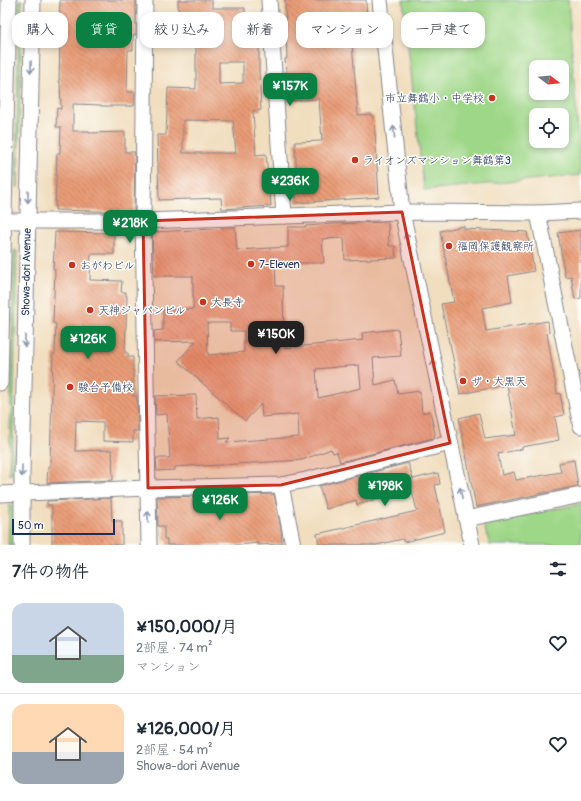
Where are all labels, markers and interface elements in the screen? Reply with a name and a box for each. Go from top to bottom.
chip: 購入 [12,12,68,48]
chip: 賃貸 [76,12,132,48]
chip: 絞り込み [140,12,224,48]
chip: 新着 [232,12,288,48]
chip: マンション [296,12,393,48]
chip: 一戸建て [401,12,485,48]
one-way arrow [27,60,35,73]
north arrow [529,60,569,100]
map controls [529,60,569,148]
pin: ¥157K [262,73,318,107]
text: ¥157K [272,78,308,94]
place label: 市立舞鶴小・中学校 [385,92,484,105]
marker: 市立舞鶴小・中学校 [487,93,497,103]
button: locate [529,108,569,148]
one-way arrow [390,126,397,139]
place label: ライオンズマンション舞鶴第3 [363,154,511,167]
marker: ライオンズマンション舞鶴第3 [350,155,360,165]
pin: ¥236K [262,168,318,202]
text: ¥236K [271,173,309,189]
one-way arrow [24,190,32,203]
pin: ¥218K [102,210,158,244]
text: ¥218K [112,215,148,231]
street label: Showa-dori Avenue [19,227,34,316]
one-way arrow [403,233,411,246]
place label: 福岡保護観察所 [457,240,534,253]
marker: 福岡保護観察所 [444,241,454,251]
place label: 7-Eleven [259,258,300,271]
place label: おがわビル [80,259,135,272]
marker: 7-Eleven [246,259,256,269]
marker: おがわビル [67,260,77,270]
place label: 大長寺 [211,296,244,309]
marker: 大長寺 [198,297,208,307]
place label: 天神ジャパンビル [98,304,186,317]
marker: 天神ジャパンビル [85,305,95,315]
pin: ¥150K [248,321,304,355]
pin: ¥126K [60,326,116,360]
text: ¥150K [257,326,295,342]
text: ¥126K [70,331,106,347]
one-way arrow [21,334,29,347]
one-way arrow [429,360,437,373]
place label: ザ・大黒天 [471,375,526,388]
marker: ザ・大黒天 [458,376,468,386]
place label: 駿台予備校 [78,381,133,394]
marker: 駿台予備校 [65,382,75,392]
one-way arrow [18,464,26,477]
pin: ¥198K [357,473,413,507]
text: ¥198K [367,478,403,494]
pin: ¥126K [192,487,248,521]
one-way arrow [456,487,464,500]
text: ¥126K [202,492,238,508]
one-way arrow [144,511,152,524]
scale bar [12,517,115,536]
text: 50 m [18,519,44,532]
icon: filters [547,558,569,580]
text: 7件の物件 [12,561,89,582]
text: ¥150,000/月 [136,616,238,637]
icon: home [44,619,92,667]
icon: heart [547,632,569,654]
text: 2部屋 · 74 m² [136,640,212,656]
text: マンション [136,659,200,675]
text: ¥126,000/月 [136,718,236,739]
icon: home [44,720,92,768]
icon: heart [547,733,569,755]
text: 2部屋 · 54 m² [136,742,213,758]
text: Showa-dori Avenue [136,758,240,774]

